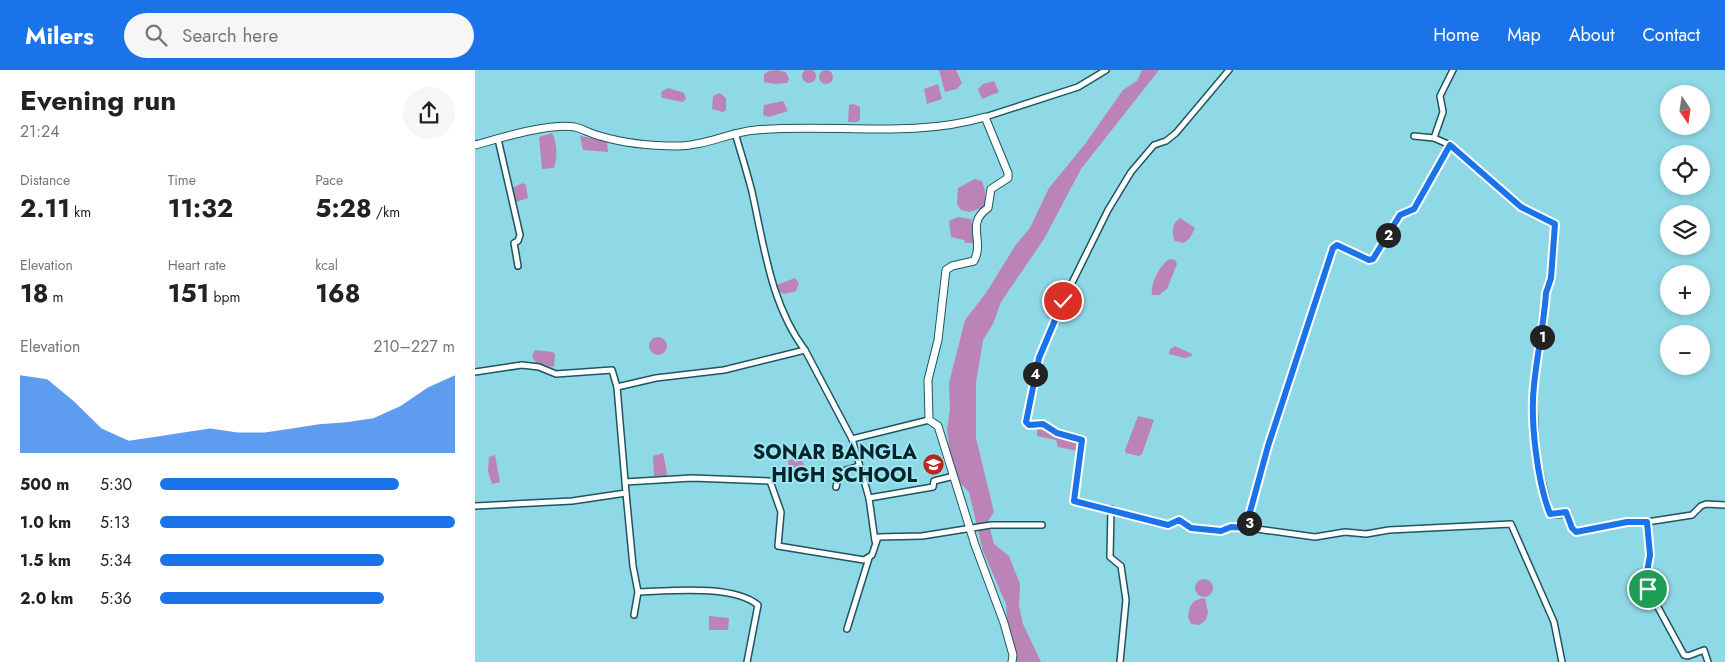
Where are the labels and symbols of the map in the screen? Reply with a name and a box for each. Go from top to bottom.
north arrow [1660,85,1710,135]
pin: 2 [1375,222,1401,248]
pin [1042,280,1084,322]
pin: 1 [1529,324,1555,350]
pin: 4 [1023,362,1047,386]
place label: SONAR BANGLA HIGH SCHOOL [753,438,917,490]
school or university icon: SONAR BANGLA HIGH SCHOOL [921,452,945,476]
pin: 3 [1237,510,1261,536]
pin [1627,568,1669,610]

